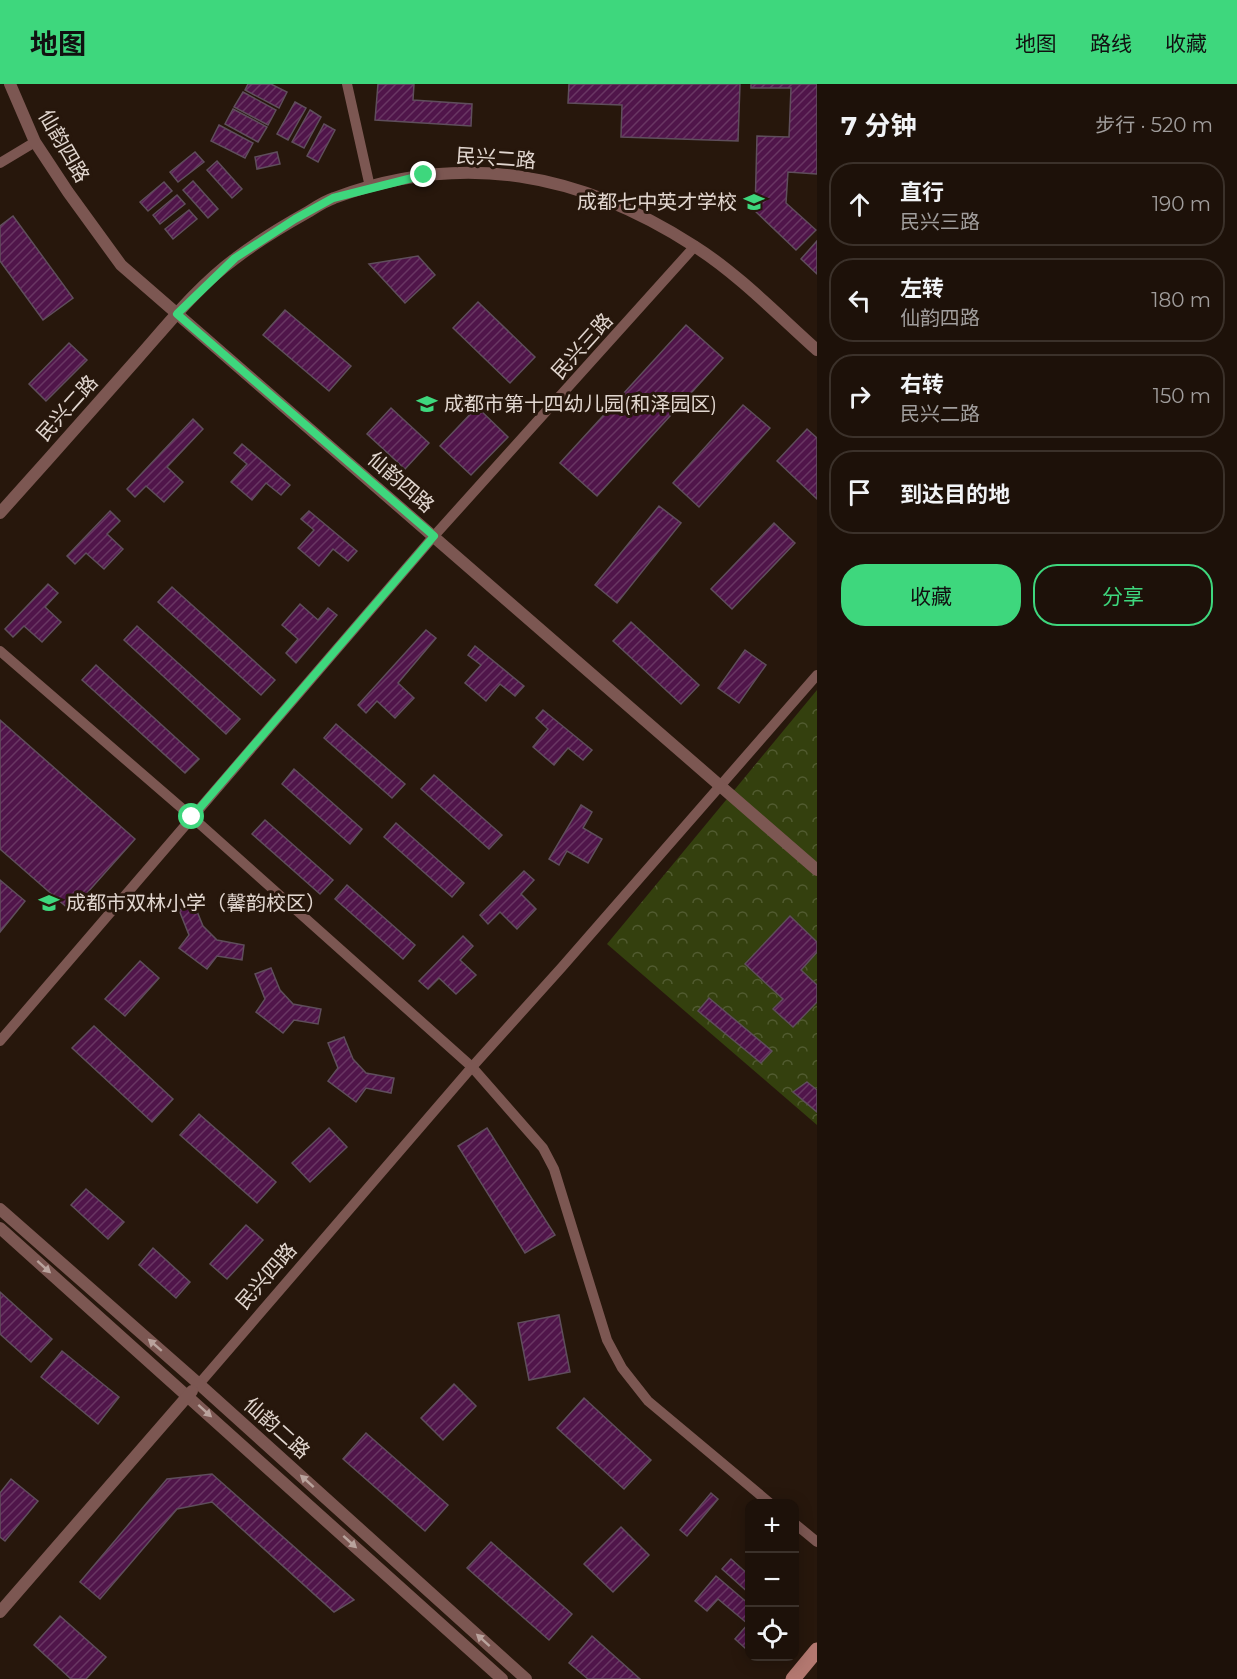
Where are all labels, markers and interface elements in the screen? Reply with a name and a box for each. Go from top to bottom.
text: 地图 [30,27,86,61]
text: 地图 [1015,31,1057,56]
text: 路线 [1090,31,1132,56]
text: 收藏 [1165,31,1207,56]
street label: 仙韵四路 [34,105,94,187]
text: 7 分钟 [841,110,916,142]
text: 步行 · 520 m [1095,113,1213,137]
street label: 民兴二路 [455,143,537,173]
route end [410,161,436,187]
text: 直行 [900,179,944,206]
icon: ahead [843,188,876,221]
place label: 成都七中英才学校 [577,190,737,214]
school or university icon: 成都七中英才学校 [742,190,766,214]
text: 190 m [1152,192,1211,216]
text: 民兴三路 [900,210,980,234]
text: 左转 [900,275,944,302]
icon: left [843,284,876,317]
text: 180 m [1151,288,1211,312]
text: 仙韵四路 [900,306,980,330]
street label: 民兴三路 [546,308,618,384]
street label: 民兴二路 [31,370,103,446]
text: 右转 [900,371,944,398]
icon: right [843,380,876,413]
text: 150 m [1153,384,1211,408]
school or university icon: 成都市第十四幼儿园(和泽园区) [415,392,439,416]
place label: 成都市第十四幼儿园(和泽园区) [444,392,717,416]
text: 民兴二路 [900,402,980,426]
street label: 仙韵四路 [363,447,439,517]
icon: arrive [843,476,876,509]
text: 到达目的地 [900,481,1010,508]
button: 收藏 [841,564,1021,626]
button: 分享 [1033,564,1213,626]
route start [178,803,204,829]
school or university icon: 成都市双林小学（馨韵校区） [37,891,61,915]
place label: 成都市双林小学（馨韵校区） [66,891,326,915]
street label: 民兴四路 [231,1238,301,1314]
one-way arrow [36,1260,51,1274]
one-way arrow [148,1339,163,1352]
street label: 仙韵二路 [239,1392,315,1464]
one-way arrow [197,1404,212,1418]
one-way arrow [300,1475,315,1488]
map controls [745,1499,799,1661]
button: + [745,1499,799,1553]
one-way arrow [342,1535,357,1549]
button: − [745,1553,799,1607]
button: locate [745,1607,799,1661]
one-way arrow [476,1634,491,1647]

